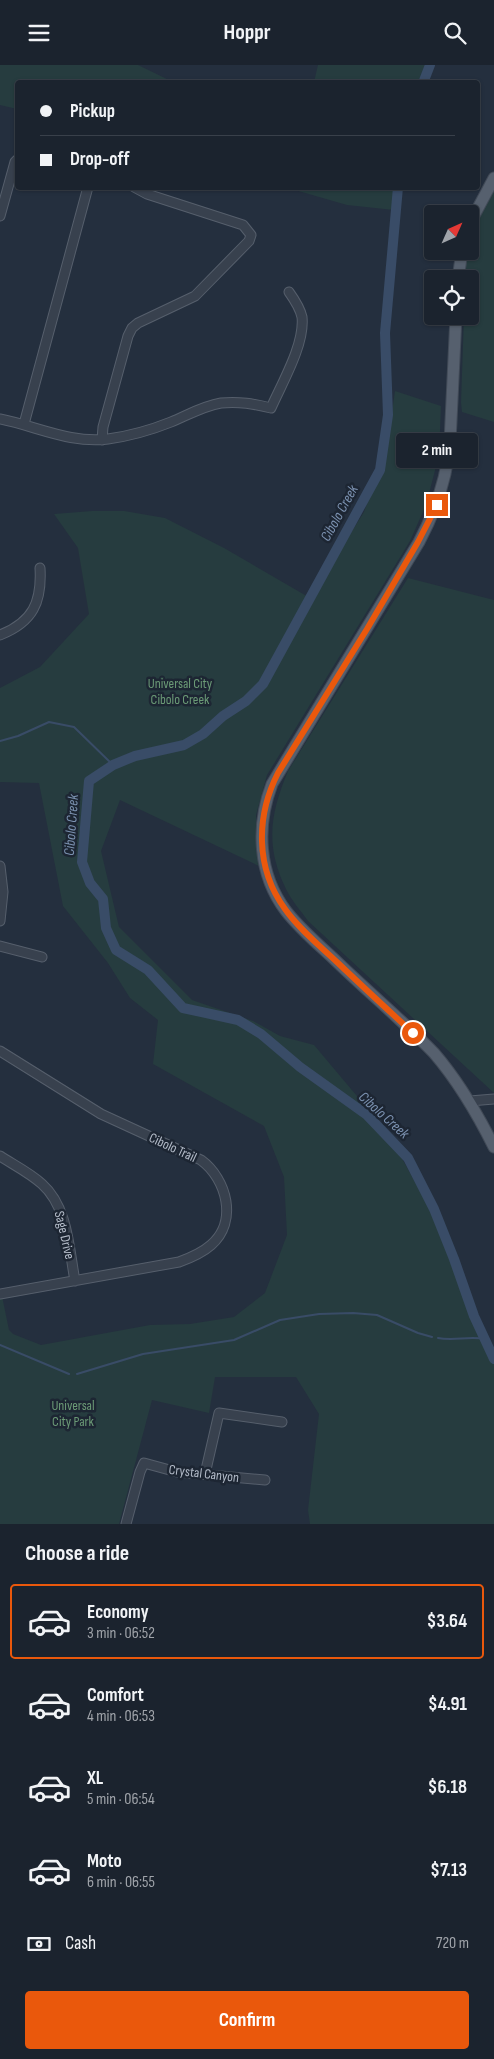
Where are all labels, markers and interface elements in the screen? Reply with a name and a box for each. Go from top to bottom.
icon: menu [25,19,53,47]
text: Hoppr [223,19,271,46]
icon: search [441,19,469,47]
text: Pickup [70,100,115,123]
text: Drop-off [70,148,130,171]
north arrow [424,205,479,260]
map controls [424,205,479,325]
button: locate [424,270,479,325]
callout: 2 min [396,433,478,467]
text: 2 min [422,441,452,460]
water label: Cibolo Creek [316,481,363,545]
route end [426,494,448,516]
park label: Universal City Cibolo Creek [148,675,213,708]
water label: Cibolo Creek [60,793,83,856]
route start [402,1022,424,1044]
water label: Cibolo Creek [354,1088,413,1143]
street label: Cibolo Trail [146,1129,199,1166]
street label: Sage Drive [51,1209,78,1261]
park label: Universal City Park [51,1397,95,1430]
street label: Crystal Canyon [168,1461,240,1486]
text: Choose a ride [25,1540,129,1567]
icon: car [27,1599,72,1644]
text: Economy [87,1601,149,1624]
text: $3.64 [427,1610,467,1633]
text: 3 min · 06:52 [87,1624,155,1643]
icon: car [27,1682,72,1727]
text: Comfort [87,1684,144,1707]
text: $4.91 [428,1693,467,1716]
text: 4 min · 06:53 [87,1707,155,1726]
icon: car [27,1765,72,1810]
text: XL [87,1767,103,1790]
text: $6.18 [428,1776,467,1799]
text: 5 min · 06:54 [87,1790,155,1809]
icon: car [27,1848,72,1893]
text: Moto [87,1850,122,1873]
text: $7.13 [430,1859,467,1882]
text: 6 min · 06:55 [87,1873,155,1892]
icon: cash [25,1930,53,1958]
text: Cash [65,1932,96,1955]
text: 720 m [436,1934,469,1953]
button: Confirm [25,1991,469,2049]

